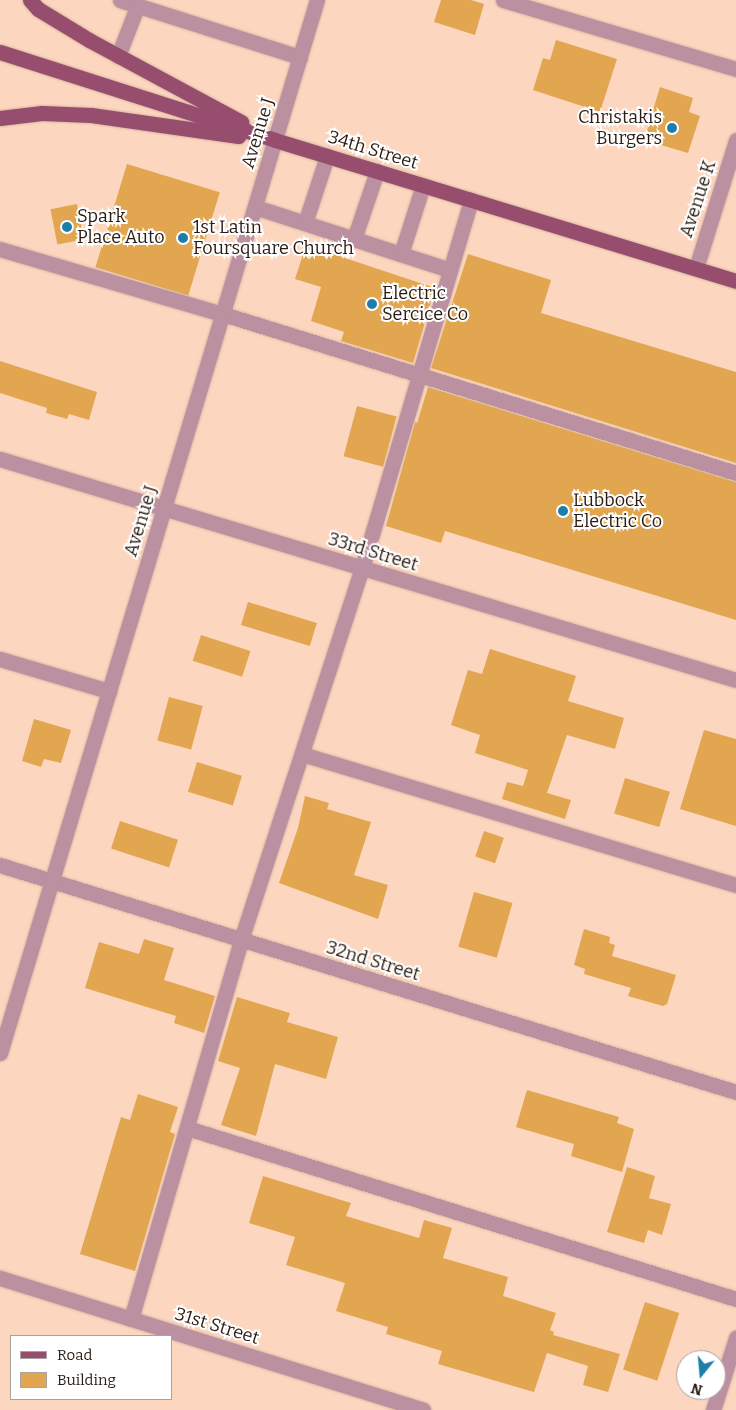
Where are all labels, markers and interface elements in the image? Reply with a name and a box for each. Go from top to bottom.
street label: Avenue J [237,95,279,171]
place label: Christakis Burgers [578,107,662,150]
marker: Christakis Burgers [666,122,678,134]
street label: 34th Street [326,126,420,174]
street label: Avenue K [675,158,721,240]
place label: Spark Place Auto [77,206,165,248]
place label: 1st Latin Foursquare Church [193,217,354,260]
marker: Spark Place Auto [61,221,73,233]
marker: 1st Latin Foursquare Church [177,232,189,244]
place label: Electric Sercice Co [382,283,468,326]
marker: Electric Sercice Co [366,298,378,310]
street label: Avenue J [120,483,162,559]
place label: Lubbock Electric Co [573,490,662,532]
marker: Lubbock Electric Co [557,505,569,517]
street label: 33rd Street [326,528,420,576]
street label: 32nd Street [324,937,422,985]
street label: 31st Street [172,1303,262,1349]
legend [10,1335,172,1400]
text: Road [57,1346,92,1364]
north arrow [676,1350,726,1400]
text: Building [57,1371,116,1389]
text: N [689,1379,704,1399]

